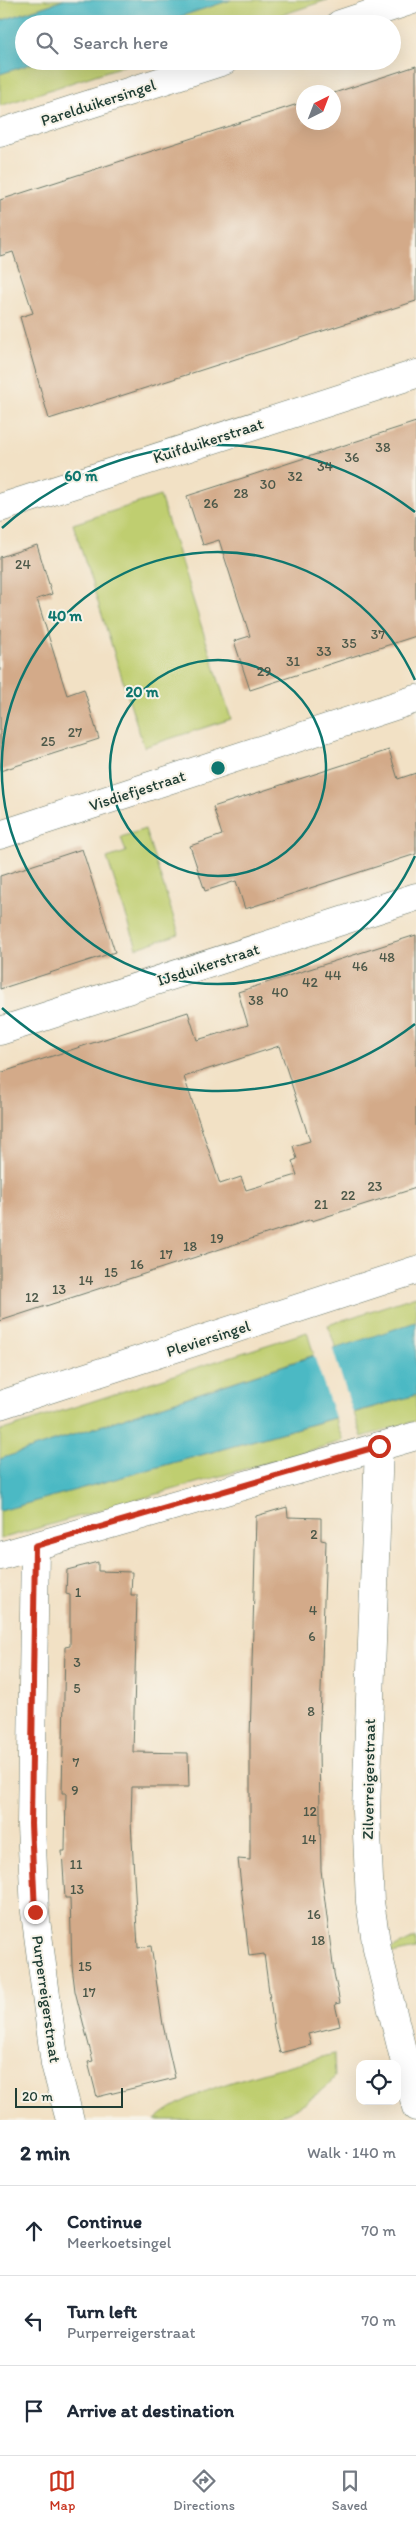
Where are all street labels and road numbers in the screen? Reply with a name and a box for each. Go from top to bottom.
street label: Parelduikersingel [38,75,158,130]
street label: Kuifduikerstraat [151,414,266,467]
street label: Visdiefjestraat [87,766,188,815]
street label: IJsduikerstraat [155,939,262,990]
street label: Pleviersingel [164,1316,253,1361]
street label: Zilverreigerstraat [358,1718,379,1840]
street label: Purperreigerstraat [28,1934,65,2064]

